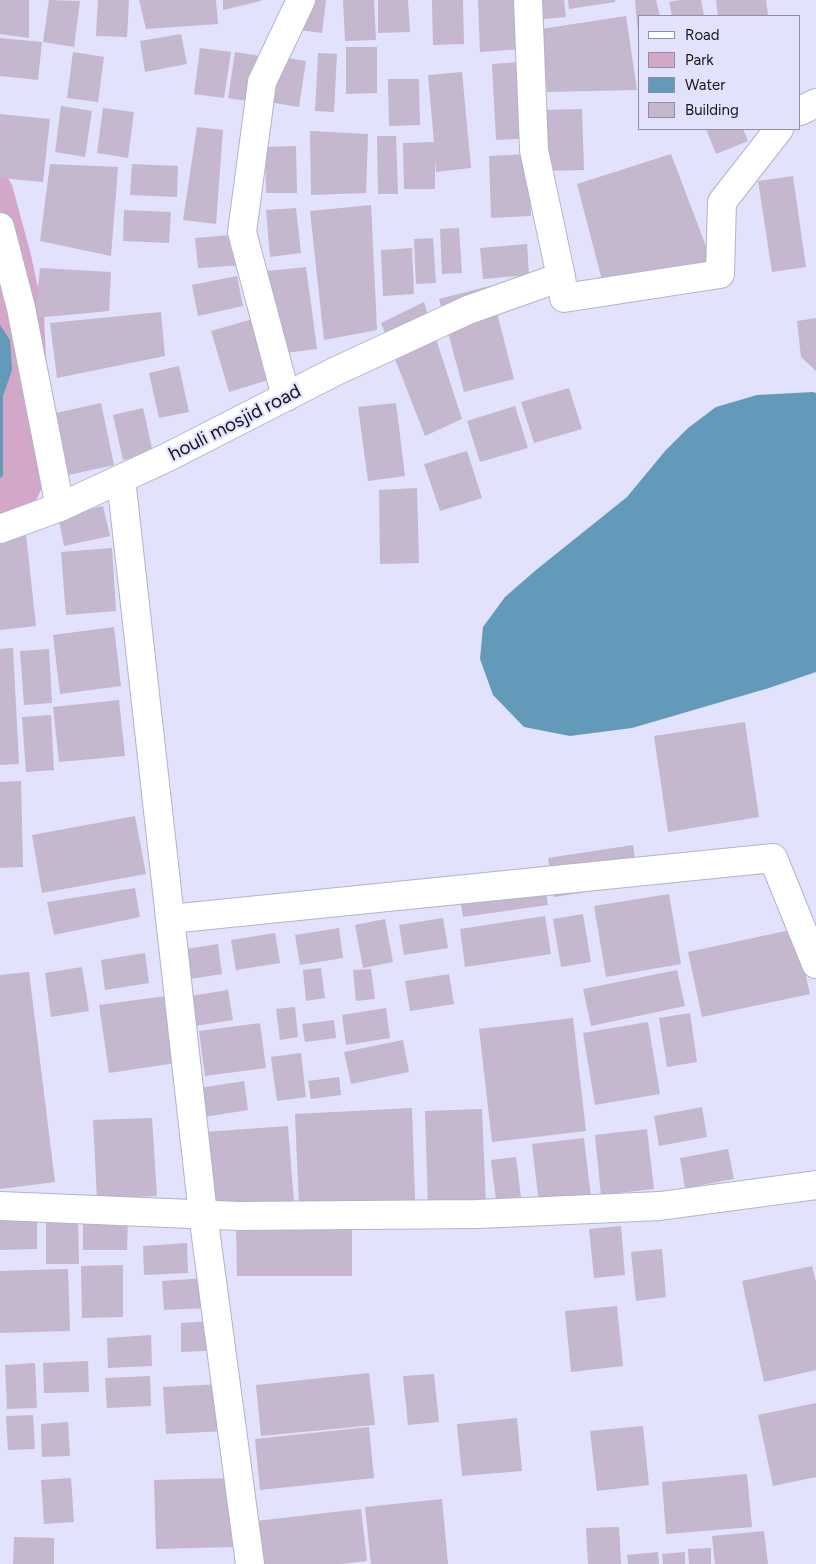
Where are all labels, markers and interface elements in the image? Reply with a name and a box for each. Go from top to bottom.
legend [638,15,801,130]
text: Road [685,26,720,44]
text: Park [685,51,714,69]
text: Water [685,76,725,94]
text: Building [685,101,739,119]
street label: houli mosjid road [165,380,305,466]

